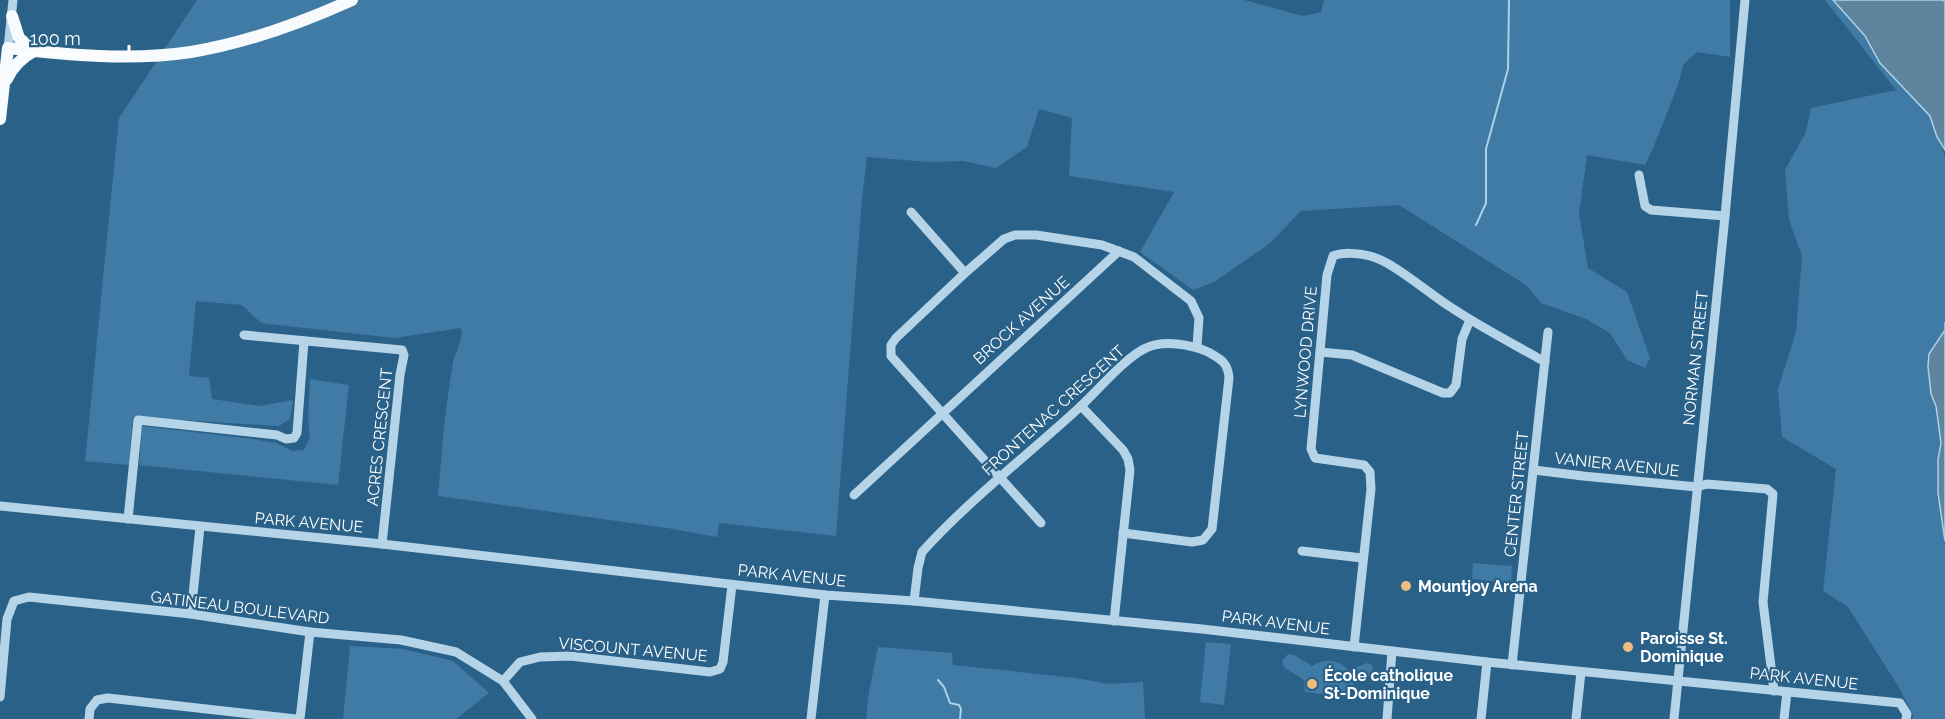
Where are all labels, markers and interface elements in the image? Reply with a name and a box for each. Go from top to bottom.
scale bar [21,18,129,56]
text: 100 m [30,28,81,49]
street label: BROCK AVENUE [969,272,1073,368]
street label: LYNWOOD DRIVE [1290,285,1321,419]
street label: NORMAN STREET [1679,290,1712,426]
street label: FRONTENAC CRESCENT [978,341,1129,479]
street label: ACRES CRESCENT [363,367,396,507]
street label: CENTER STREET [1500,430,1533,558]
street label: VANIER AVENUE [1554,448,1681,481]
street label: PARK AVENUE [254,508,364,537]
street label: PARK AVENUE [737,560,847,591]
place label: Mountjoy Arena [1418,577,1538,596]
marker: Mountjoy Arena [1399,579,1413,593]
street label: GATINEAU BOULEVARD [149,587,330,628]
street label: PARK AVENUE [1221,606,1331,639]
place label: Paroisse St. Dominique [1640,629,1728,666]
street label: VISCOUNT AVENUE [558,634,708,665]
marker: Paroisse St. Dominique [1621,640,1635,654]
street label: PARK AVENUE [1749,663,1859,694]
place label: École catholique St-Dominique [1324,665,1453,703]
marker: École catholique St-Dominique [1305,677,1319,691]

